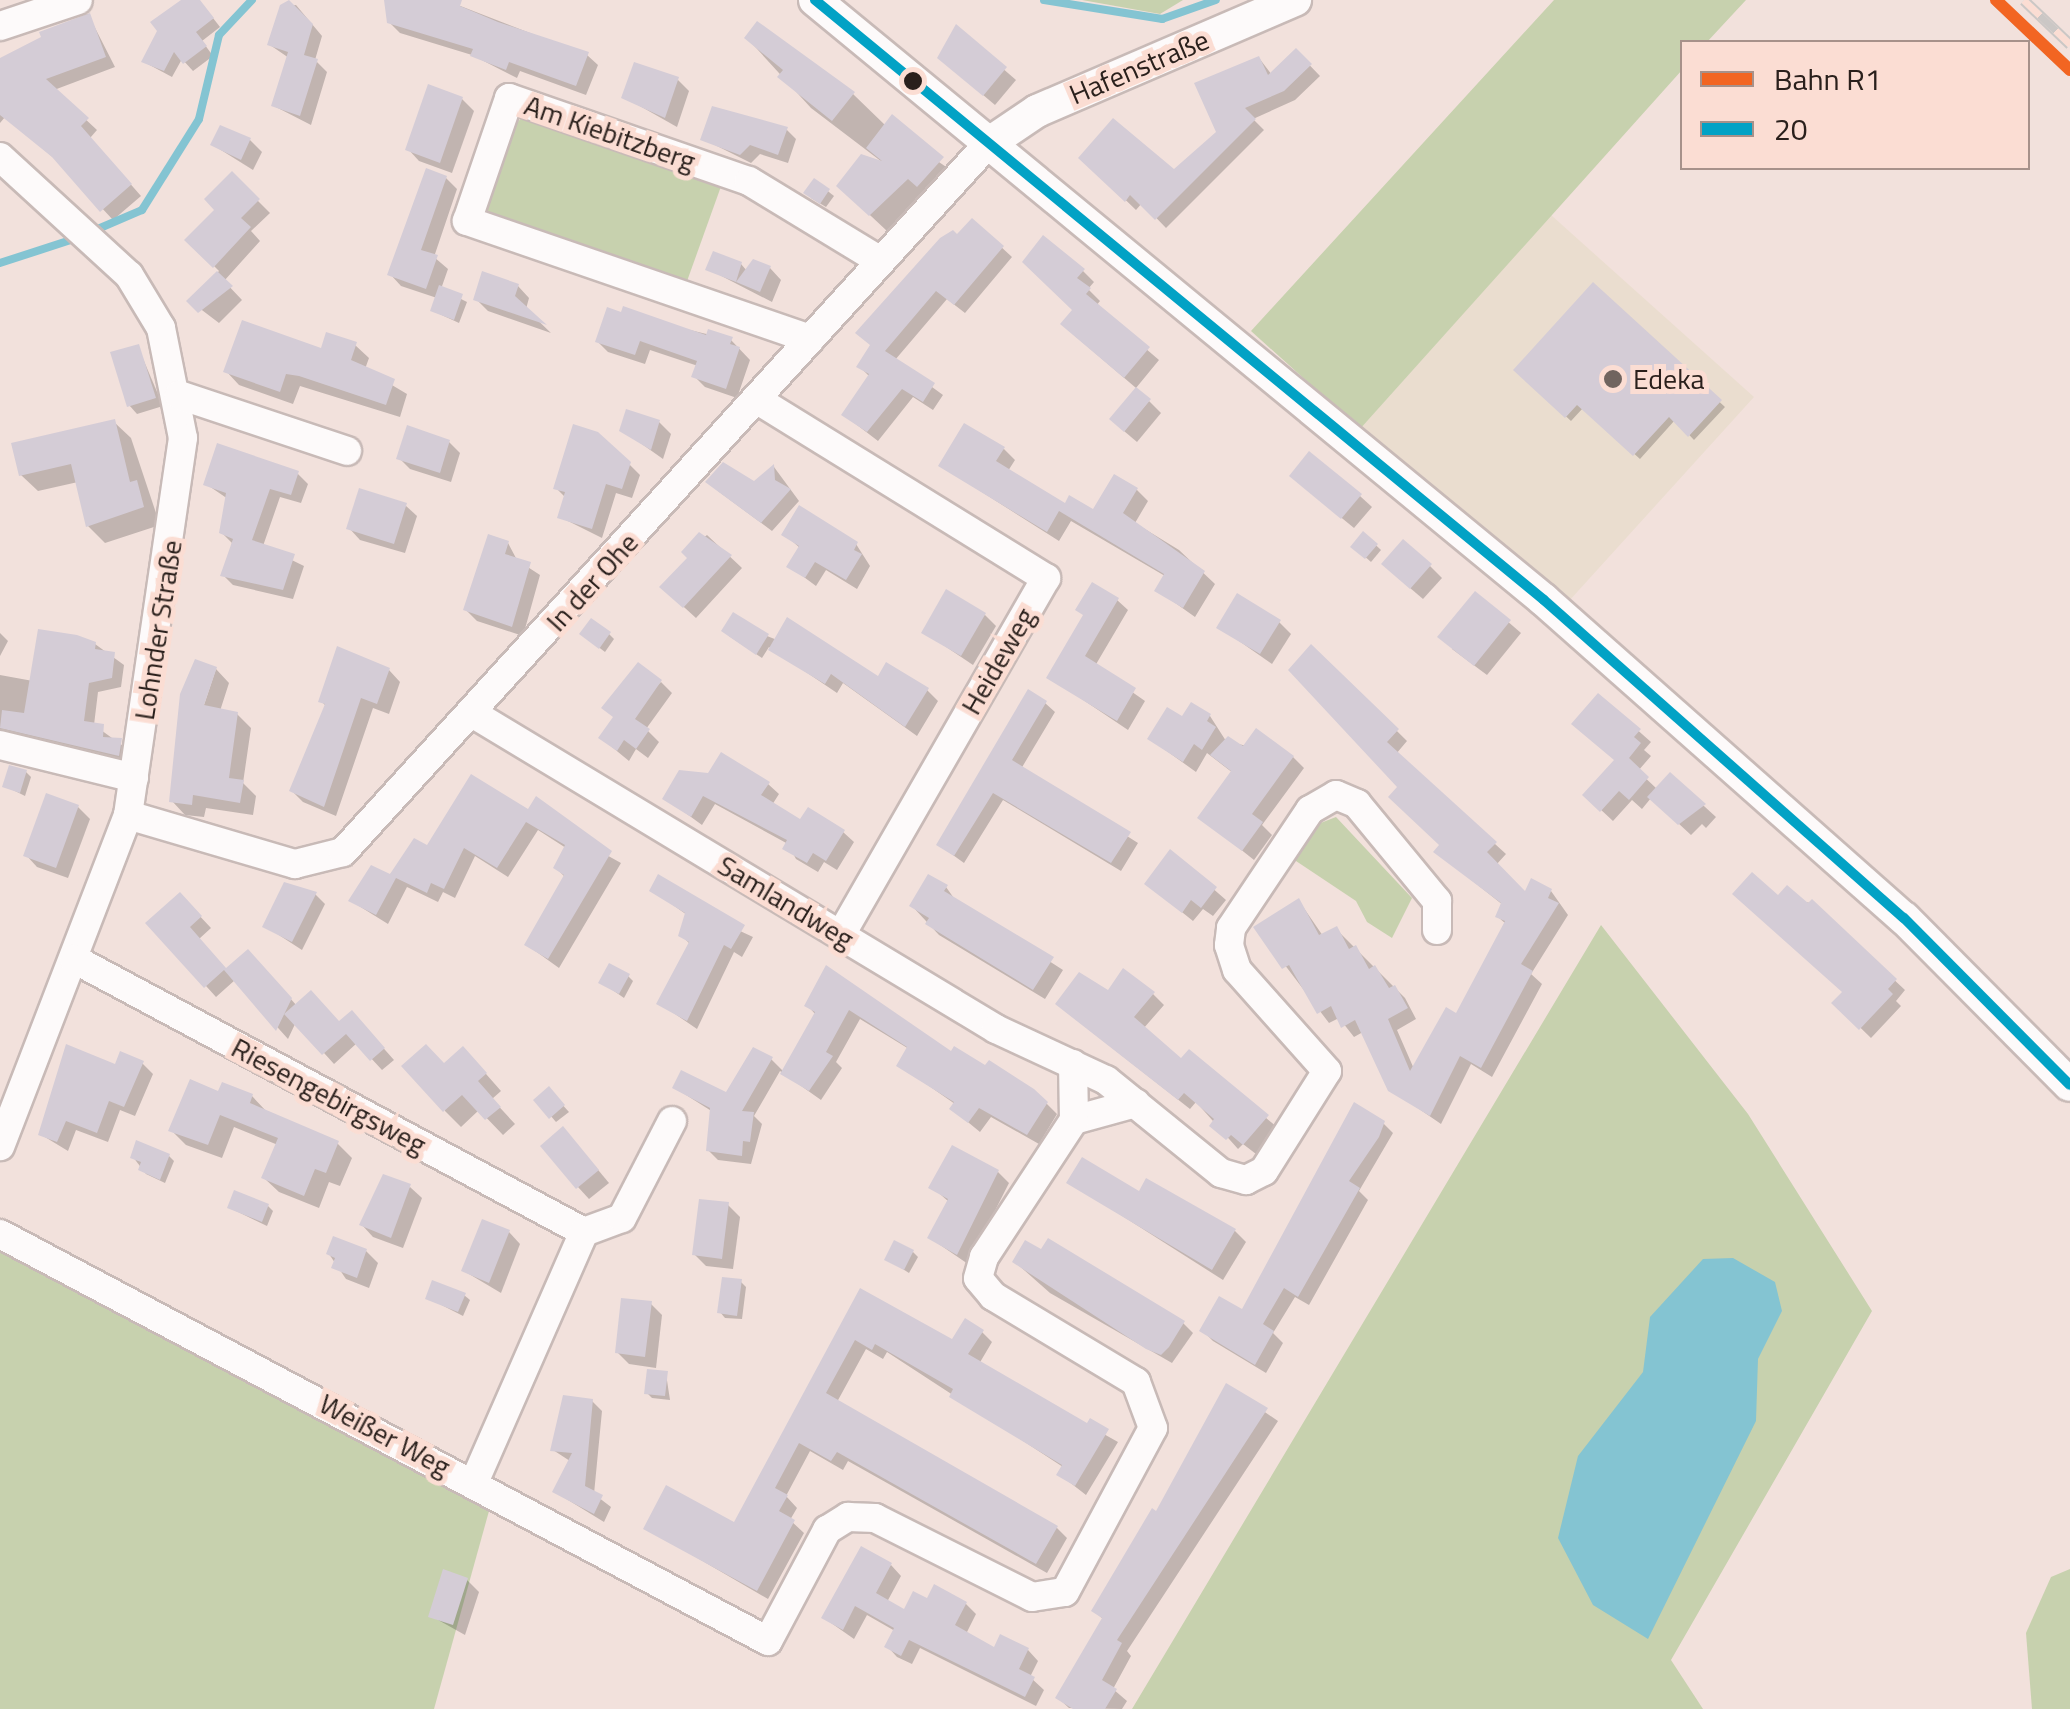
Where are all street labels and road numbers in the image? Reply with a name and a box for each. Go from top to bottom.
street label: Hafenstraße [1064,23,1214,111]
street label: Am Kiebitzberg [520,88,700,178]
street label: In der Ohe [539,526,645,638]
street label: Lohnder Straße [127,538,189,722]
street label: Heideweg [954,602,1042,720]
street label: Samlandweg [712,848,860,956]
street label: Riesengebirgsweg [226,1031,432,1161]
street label: Weißer Weg [314,1387,456,1483]

